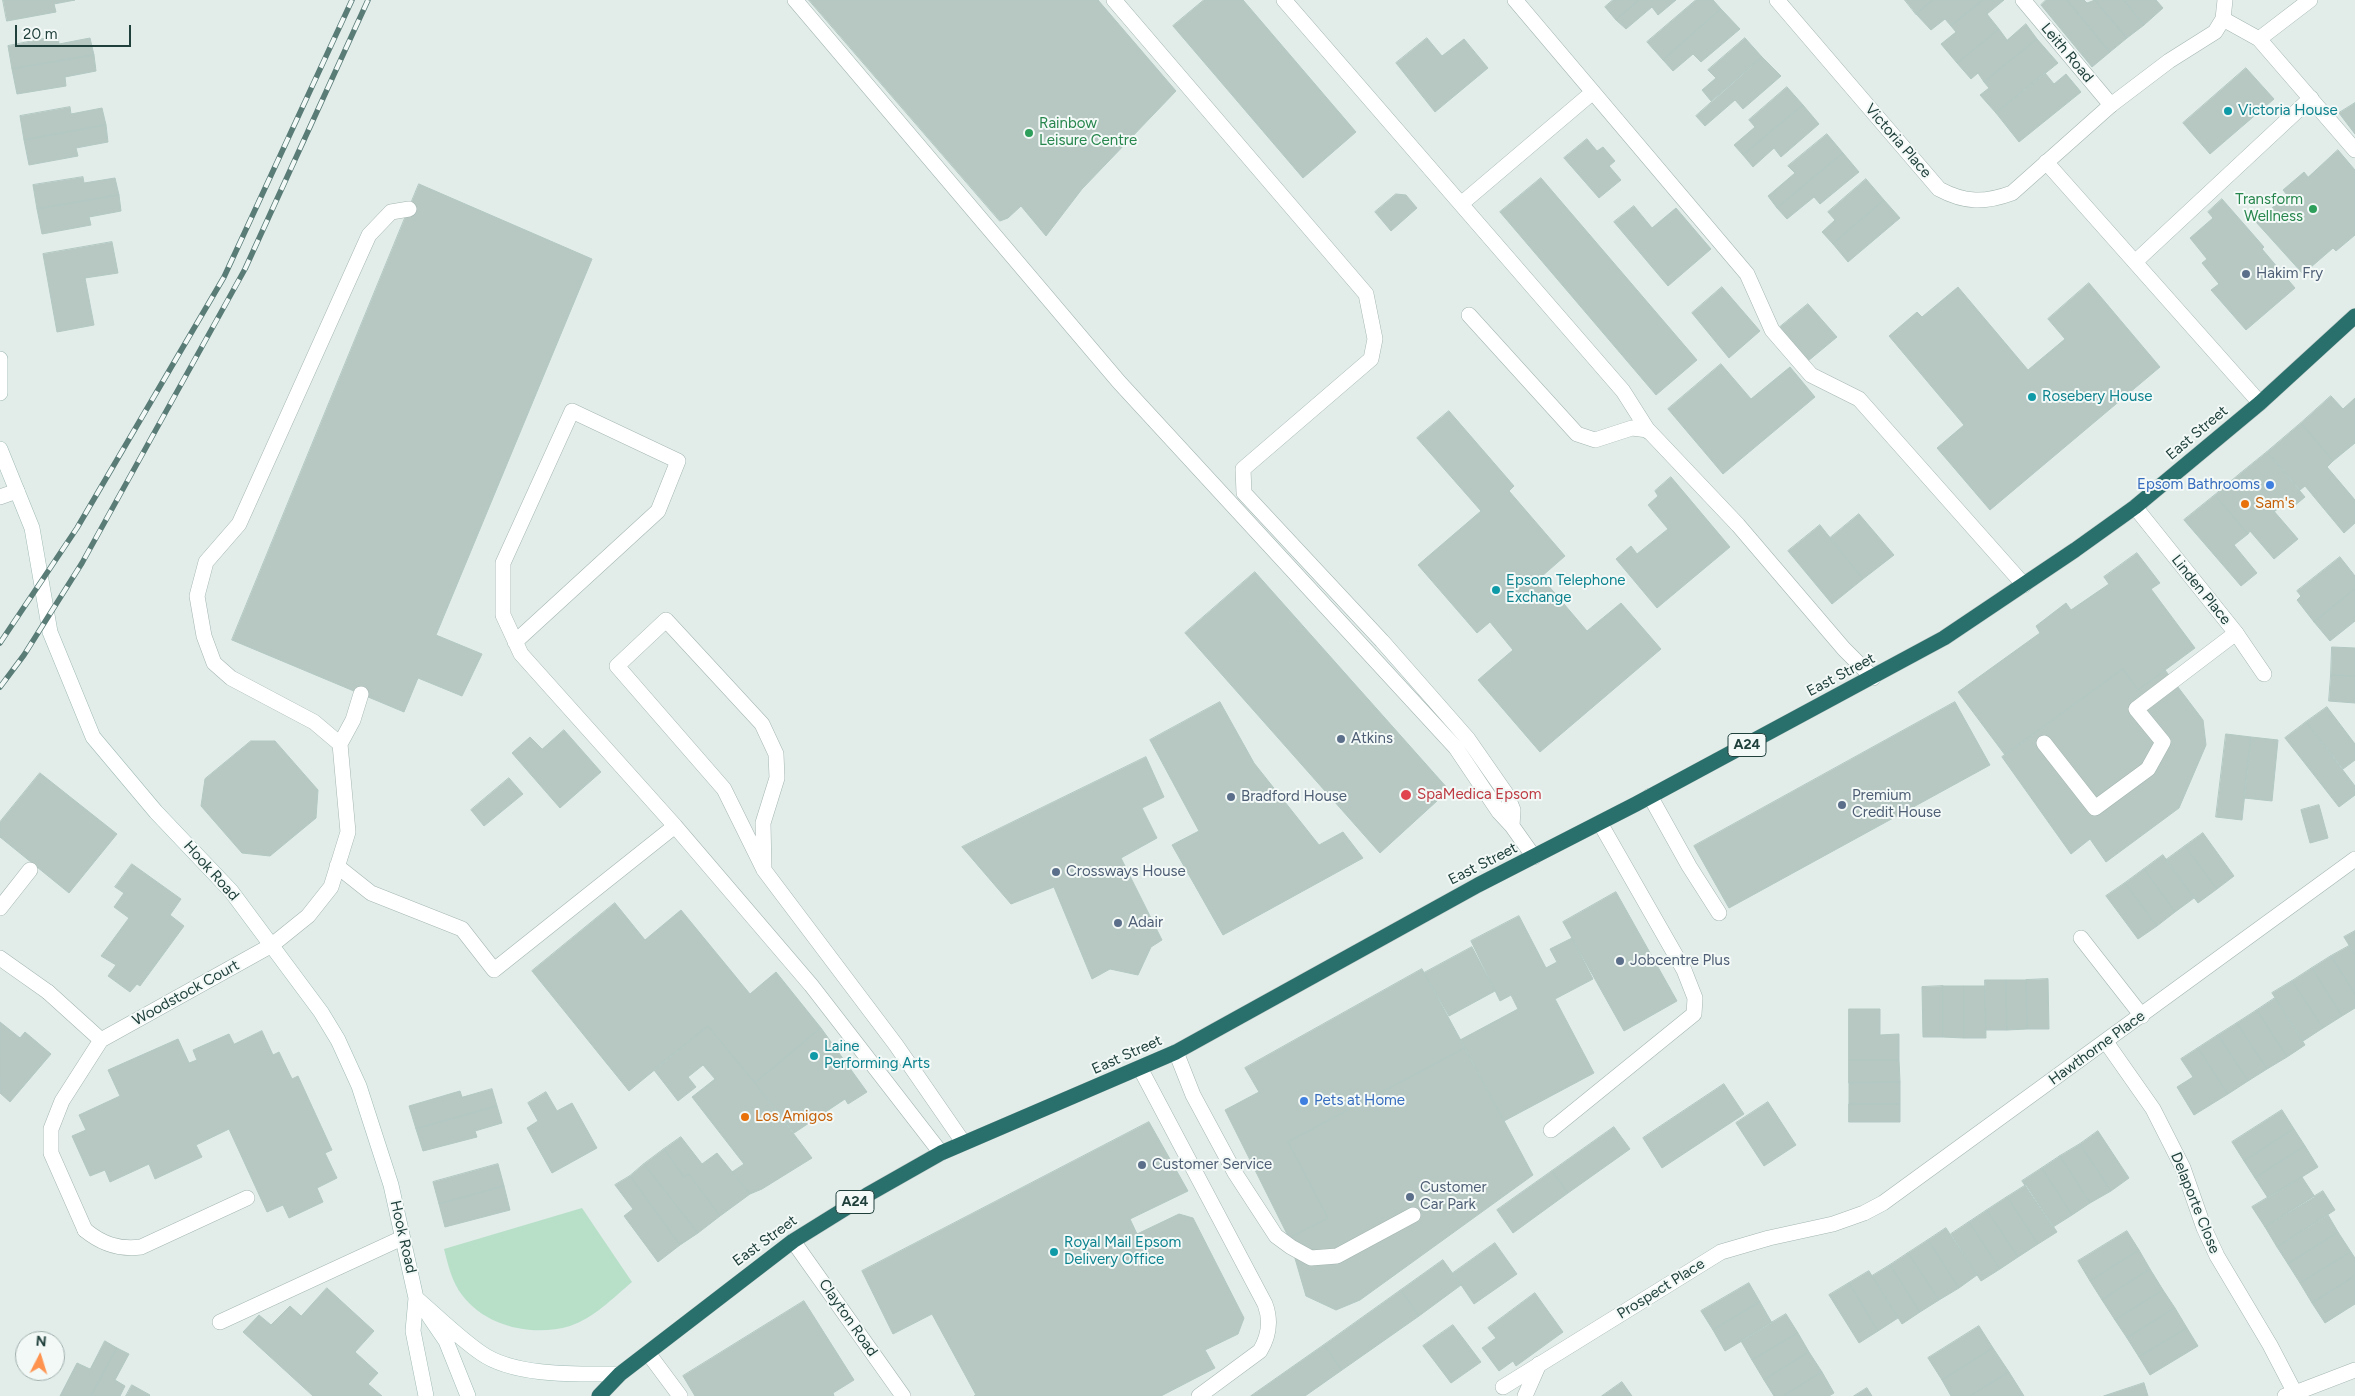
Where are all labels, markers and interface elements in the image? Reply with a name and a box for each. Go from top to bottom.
scale bar [18,15,134,47]
street label: Leith Road [2037,20,2097,86]
text: 20 m [23,25,57,43]
street label: Victoria Place [1861,100,1935,182]
place label: Victoria House [2238,102,2338,120]
marker: Victoria House [2222,105,2234,117]
place label: Rainbow Leisure Centre [1039,115,1137,150]
marker: Rainbow Leisure Centre [1023,127,1035,139]
place label: Transform Wellness [2235,191,2303,226]
marker: Transform Wellness [2307,203,2319,215]
place label: Hakim Fry [2256,265,2323,283]
marker: Hakim Fry [2240,268,2252,280]
place label: Rosebery House [2042,388,2152,406]
marker: Rosebery House [2026,391,2038,403]
street label: East Street [2163,402,2231,464]
place label: Epsom Bathrooms [2137,476,2260,494]
marker: Epsom Bathrooms [2264,479,2276,491]
place label: Sam's [2255,495,2295,513]
marker: Sam's [2239,498,2251,510]
street label: Linden Place [2167,551,2235,629]
place label: Epsom Telephone Exchange [1506,572,1625,607]
marker: Epsom Telephone Exchange [1490,584,1502,596]
street label: East Street [1804,649,1878,701]
place label: Atkins [1351,730,1393,748]
marker: Atkins [1335,733,1347,745]
road number: A24 [1728,734,1766,756]
place label: SpaMedica Epsom [1417,786,1542,804]
place label: Premium Credit House [1852,787,1941,822]
place label: Bradford House [1241,788,1347,806]
marker: SpaMedica Epsom [1399,788,1413,802]
marker: Bradford House [1225,791,1237,803]
marker: Premium Credit House [1836,799,1848,811]
street label: Hook Road [179,837,243,905]
street label: East Street [1446,839,1520,889]
place label: Crossways House [1066,863,1186,881]
marker: Crossways House [1050,866,1062,878]
place label: Adair [1128,914,1163,932]
marker: Adair [1112,917,1124,929]
place label: Jobcentre Plus [1630,952,1730,970]
marker: Jobcentre Plus [1614,955,1626,967]
street label: Woodstock Court [130,956,242,1030]
street label: Hawthorne Place [2045,1007,2149,1089]
street label: East Street [1089,1032,1165,1078]
place label: Laine Performing Arts [824,1038,930,1073]
marker: Laine Performing Arts [808,1050,820,1062]
place label: Pets at Home [1314,1092,1405,1110]
marker: Pets at Home [1298,1095,1310,1107]
place label: Los Amigos [755,1108,833,1126]
marker: Los Amigos [739,1111,751,1123]
street label: Delaporte Close [2166,1150,2224,1256]
place label: Customer Service [1152,1156,1272,1174]
marker: Customer Service [1136,1159,1148,1171]
place label: Customer Car Park [1420,1179,1487,1214]
road number: A24 [836,1190,874,1214]
marker: Customer Car Park [1404,1191,1416,1203]
street label: Hook Road [386,1199,420,1275]
street label: East Street [729,1212,801,1270]
place label: Royal Mail Epsom Delivery Office [1064,1234,1181,1269]
marker: Royal Mail Epsom Delivery Office [1048,1246,1060,1258]
street label: Prospect Place [1614,1255,1708,1323]
street label: Clayton Road [815,1276,881,1360]
north arrow [15,1331,65,1381]
text: N [35,1333,47,1350]

